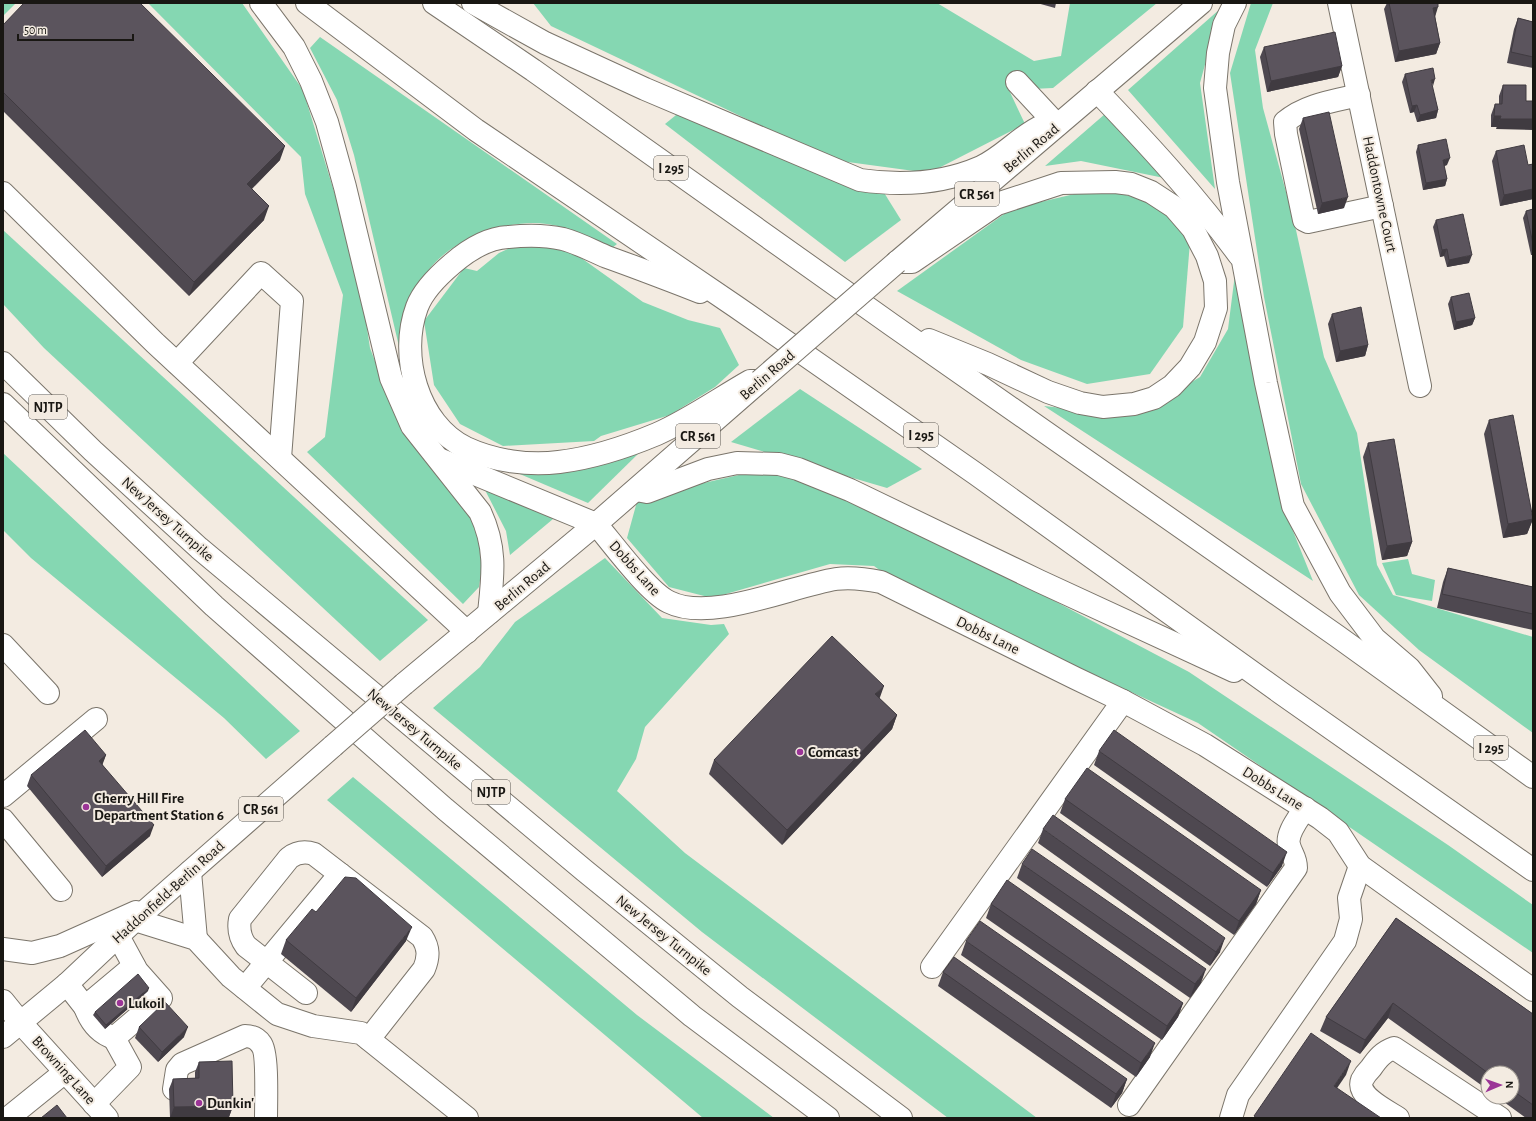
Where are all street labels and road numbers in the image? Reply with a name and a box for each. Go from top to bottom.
street label: Berlin Road [1001,121,1062,176]
street label: Haddontowne Court [1360,135,1399,254]
road number: I 295 [654,156,688,180]
road number: CR 561 [955,182,999,206]
street label: Berlin Road [737,348,798,403]
road number: NJTP [29,395,67,419]
road number: I 295 [904,423,938,447]
road number: CR 561 [676,424,720,448]
street label: New Jersey Turnpike [119,474,217,564]
street label: Dobbs Lane [606,538,663,599]
street label: Berlin Road [492,559,553,614]
street label: Dobbs Lane [954,614,1022,657]
street label: New Jersey Turnpike [365,686,465,773]
road number: I 295 [1474,736,1508,760]
street label: Dobbs Lane [1240,764,1306,813]
road number: NJTP [472,780,510,804]
road number: CR 561 [239,797,283,821]
street label: Haddonfield-Berlin Road [109,838,227,947]
street label: New Jersey Turnpike [613,892,714,978]
street label: Browning Lane [29,1033,98,1108]

